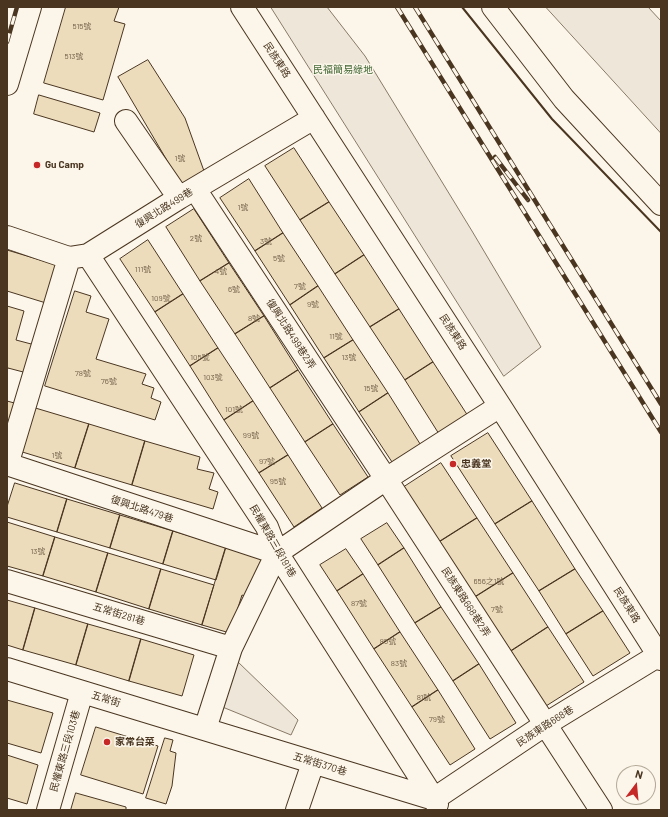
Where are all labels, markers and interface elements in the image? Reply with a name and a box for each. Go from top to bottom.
house number: 515號 [73,21,91,31]
street label: 民族東路 [261,40,293,80]
house number: 513號 [65,51,83,61]
park label: 民福簡易綠地 [313,64,373,76]
house number: 1號 [175,153,185,163]
place label: Gu Camp [45,159,84,171]
marker: Gu Camp [32,160,42,170]
street label: 復興北路499巷 [133,185,195,231]
house number: 1號 [238,202,248,212]
house number: 2號 [190,233,202,243]
house number: 3號 [260,236,272,246]
house number: 5號 [273,253,285,263]
house number: 111號 [135,264,151,274]
house number: 4號 [215,266,227,276]
house number: 7號 [294,281,306,291]
house number: 6號 [228,284,240,294]
house number: 109號 [151,293,171,303]
street label: 復興北路499巷2弄 [264,297,318,371]
house number: 9號 [307,299,319,309]
street label: 民族東路 [437,312,469,352]
house number: 8號 [248,313,260,323]
house number: 11號 [329,331,343,341]
house number: 105號 [190,352,210,362]
house number: 13號 [342,352,356,362]
house number: 78號 [75,368,91,378]
house number: 103號 [203,372,223,382]
house number: 76號 [101,376,117,386]
house number: 15號 [364,383,378,393]
house number: 101號 [225,404,243,414]
house number: 99號 [243,430,259,440]
house number: 1號 [52,450,62,460]
house number: 97號 [259,456,275,466]
place label: 忠義堂 [461,458,491,470]
marker: 忠義堂 [448,459,458,469]
house number: 95號 [270,476,286,486]
street label: 復興北路479巷 [109,493,175,525]
street label: 民權東路三段191巷 [247,502,299,580]
house number: 13號 [31,546,45,556]
street label: 民族東路668巷2弄 [439,565,493,639]
house number: 656之1號 [473,576,505,586]
street label: 民族東路 [611,585,643,625]
house number: 87號 [351,598,367,608]
street label: 五常街281巷 [92,600,146,628]
house number: 7號 [491,604,503,614]
house number: 85號 [380,636,396,646]
house number: 83號 [391,658,407,668]
street label: 五常街 [90,689,122,709]
house number: 81號 [417,692,431,702]
street label: 民族東路668巷 [514,703,576,749]
street label: 民權東路三段103巷 [48,709,82,793]
house number: 79號 [429,714,445,724]
place label: 家常台菜 [115,736,155,748]
marker: 家常台菜 [102,737,112,747]
street label: 五常街370巷 [292,750,348,778]
north arrow [616,765,656,805]
text: N [634,767,644,781]

